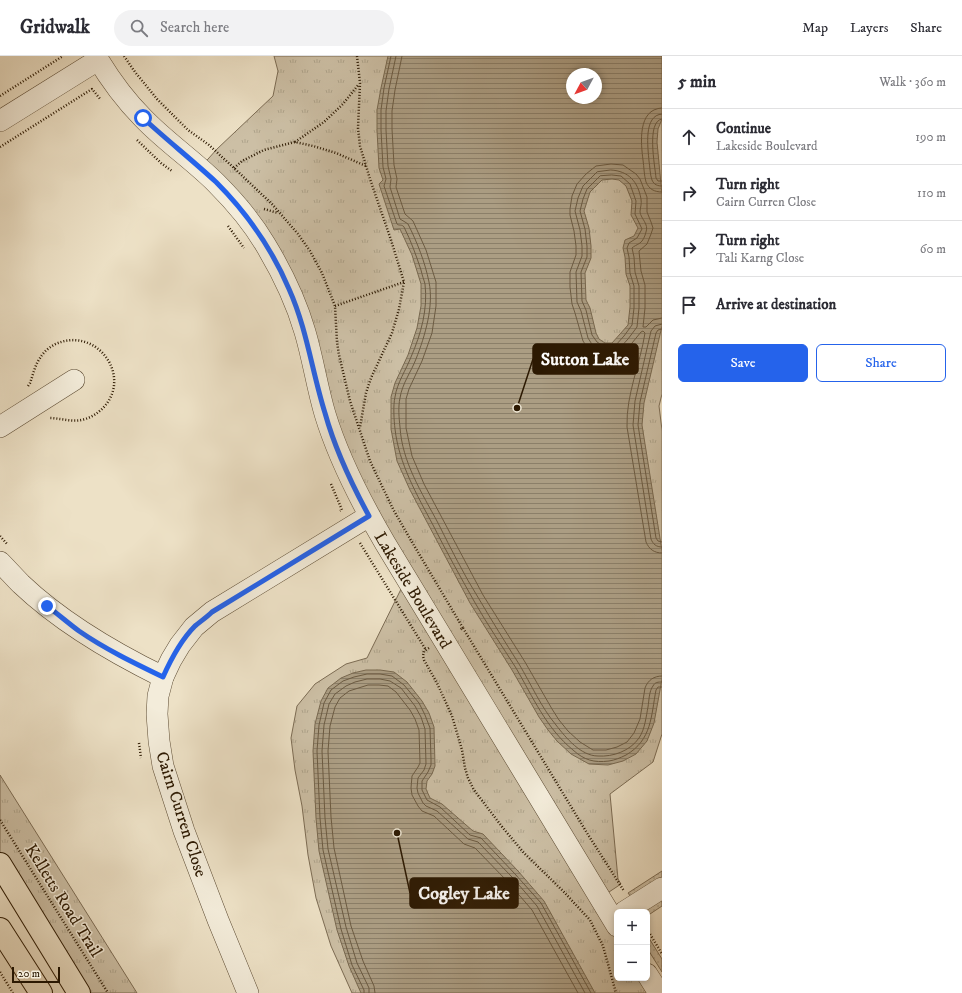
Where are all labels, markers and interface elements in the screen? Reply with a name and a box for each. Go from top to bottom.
search box [114,10,394,46]
text: Gridwalk [20,16,90,39]
icon: search [128,17,150,39]
text: Search here [160,18,229,37]
text: Map [802,19,828,37]
text: Layers [850,19,888,37]
text: Share [910,19,942,37]
north arrow [566,68,602,104]
text: 5 min [678,71,716,93]
text: Walk · 360 m [879,74,946,90]
route start [134,109,152,127]
text: Continue [716,119,771,138]
icon: ahead [678,126,700,148]
text: 190 m [915,129,946,145]
text: Lakeside Boulevard [716,138,818,154]
text: Turn right [716,175,779,194]
icon: right [678,182,700,204]
text: 110 m [917,185,946,201]
text: Cairn Curren Close [716,194,816,210]
text: Turn right [716,231,779,250]
icon: right [678,238,700,260]
text: 60 m [920,241,946,257]
text: Tali Karng Close [716,250,804,266]
icon: arrive [678,294,700,316]
text: Arrive at destination [716,295,836,314]
callout: Sutton Lake [533,344,638,374]
button: Save [678,344,808,382]
button: Share [816,344,946,382]
text: Sutton Lake [541,349,630,371]
street label: Lakeside Boulevard [369,528,457,653]
route end [38,597,56,615]
street label: Cairn Curren Close [150,749,212,880]
street label: Kelletts Road Trail [20,840,107,961]
callout: Cogley Lake [410,878,518,908]
text: Cogley Lake [418,883,510,905]
map controls [614,909,650,981]
button: + [614,909,650,945]
button: − [614,945,650,981]
scale bar [12,965,60,984]
text: 20 m [18,967,40,981]

